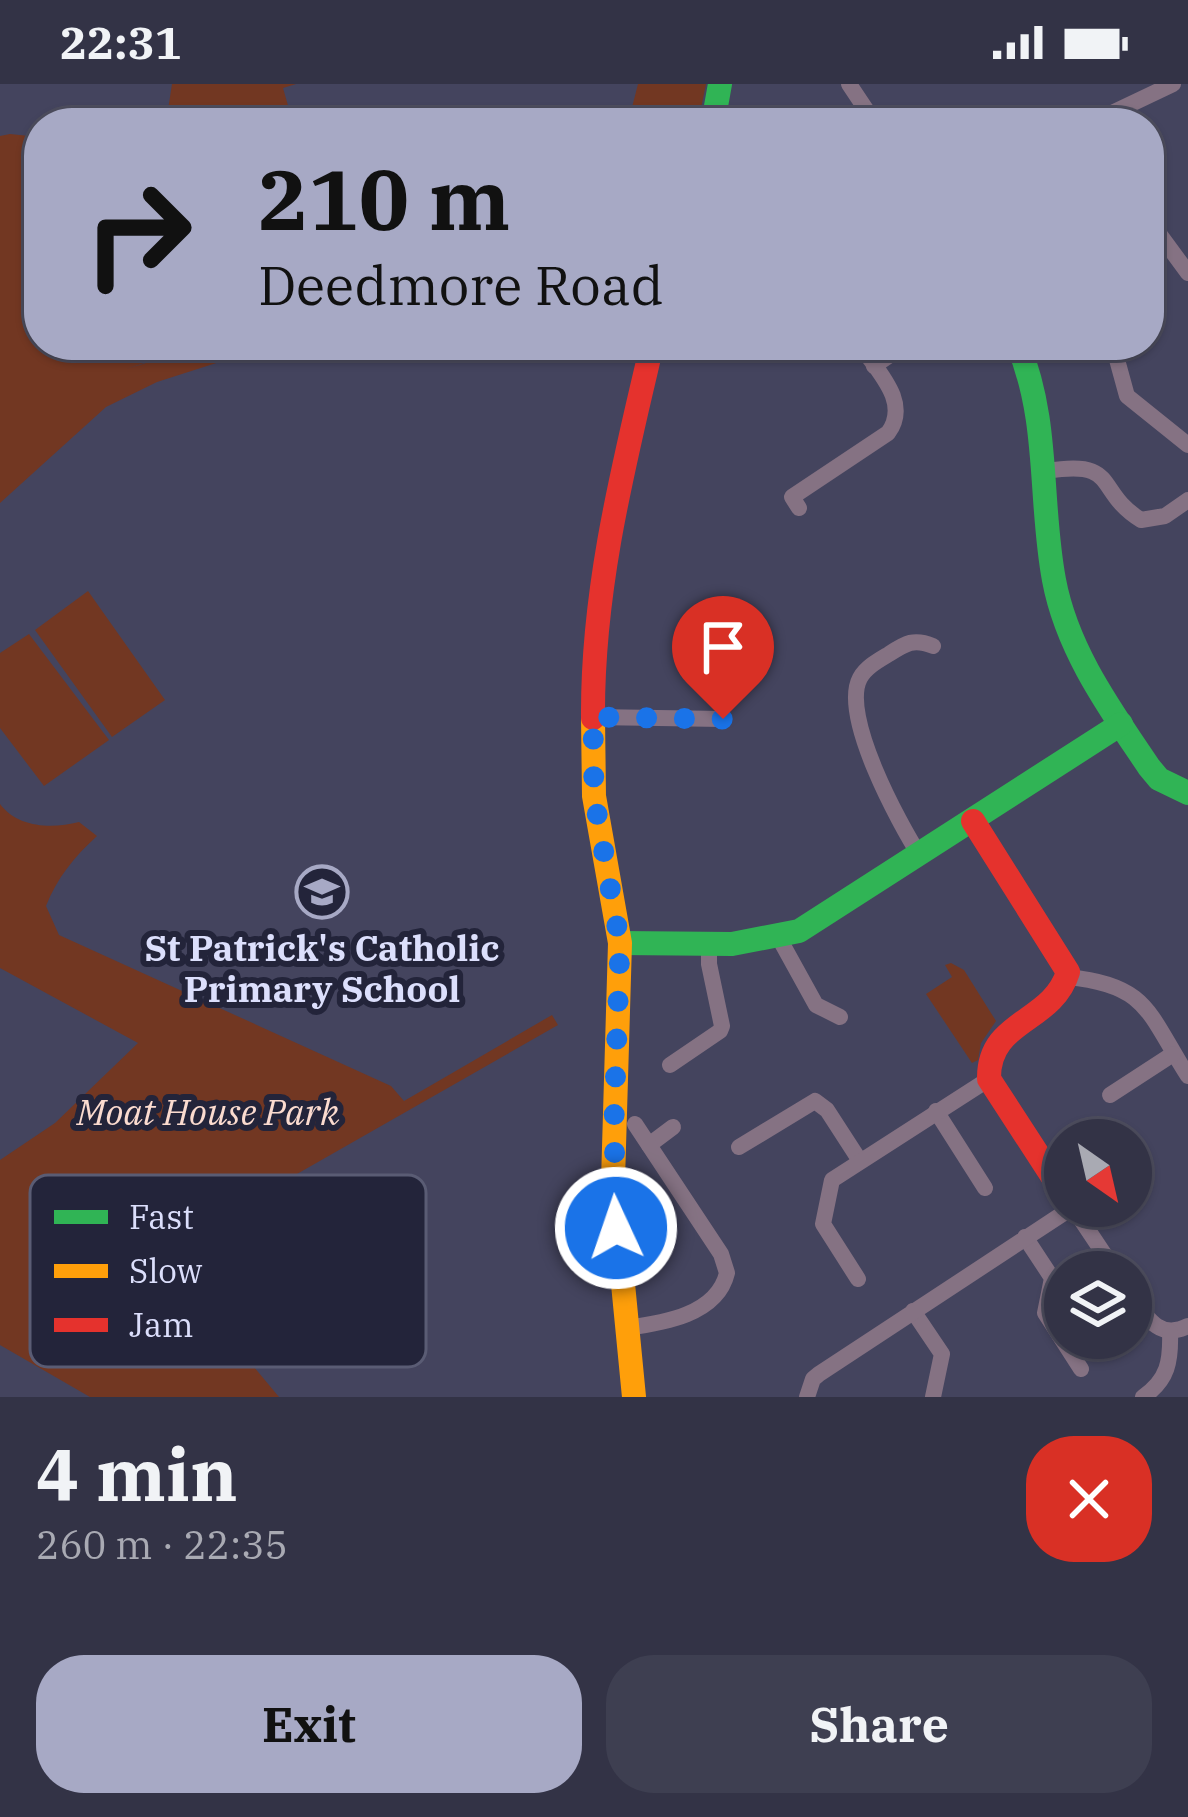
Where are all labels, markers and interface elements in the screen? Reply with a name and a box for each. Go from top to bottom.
text: 22:31 [60,13,182,71]
text: 210 m [258,144,510,253]
icon: right [60,156,216,312]
text: Deedmore Road [258,250,664,320]
pin [672,596,774,719]
icon: arrive [690,614,756,680]
school or university icon: St Patrick's Catholic Primary School [294,864,350,920]
place label: St Patrick's Catholic Primary School [144,924,500,1012]
park label: Moat House Park [76,1088,340,1135]
north arrow [1044,1119,1152,1227]
map controls [1044,1119,1152,1359]
position arrow [553,1165,679,1291]
legend [30,1175,426,1367]
text: Fast [129,1195,194,1238]
text: Slow [129,1249,203,1292]
button: layers [1044,1251,1152,1359]
text: Jam [129,1303,193,1346]
text: 4 min [36,1427,238,1521]
button: close [1026,1436,1152,1562]
text: 260 m · 22:35 [36,1519,288,1570]
button: Exit [36,1655,582,1793]
button: Share [606,1655,1152,1793]

